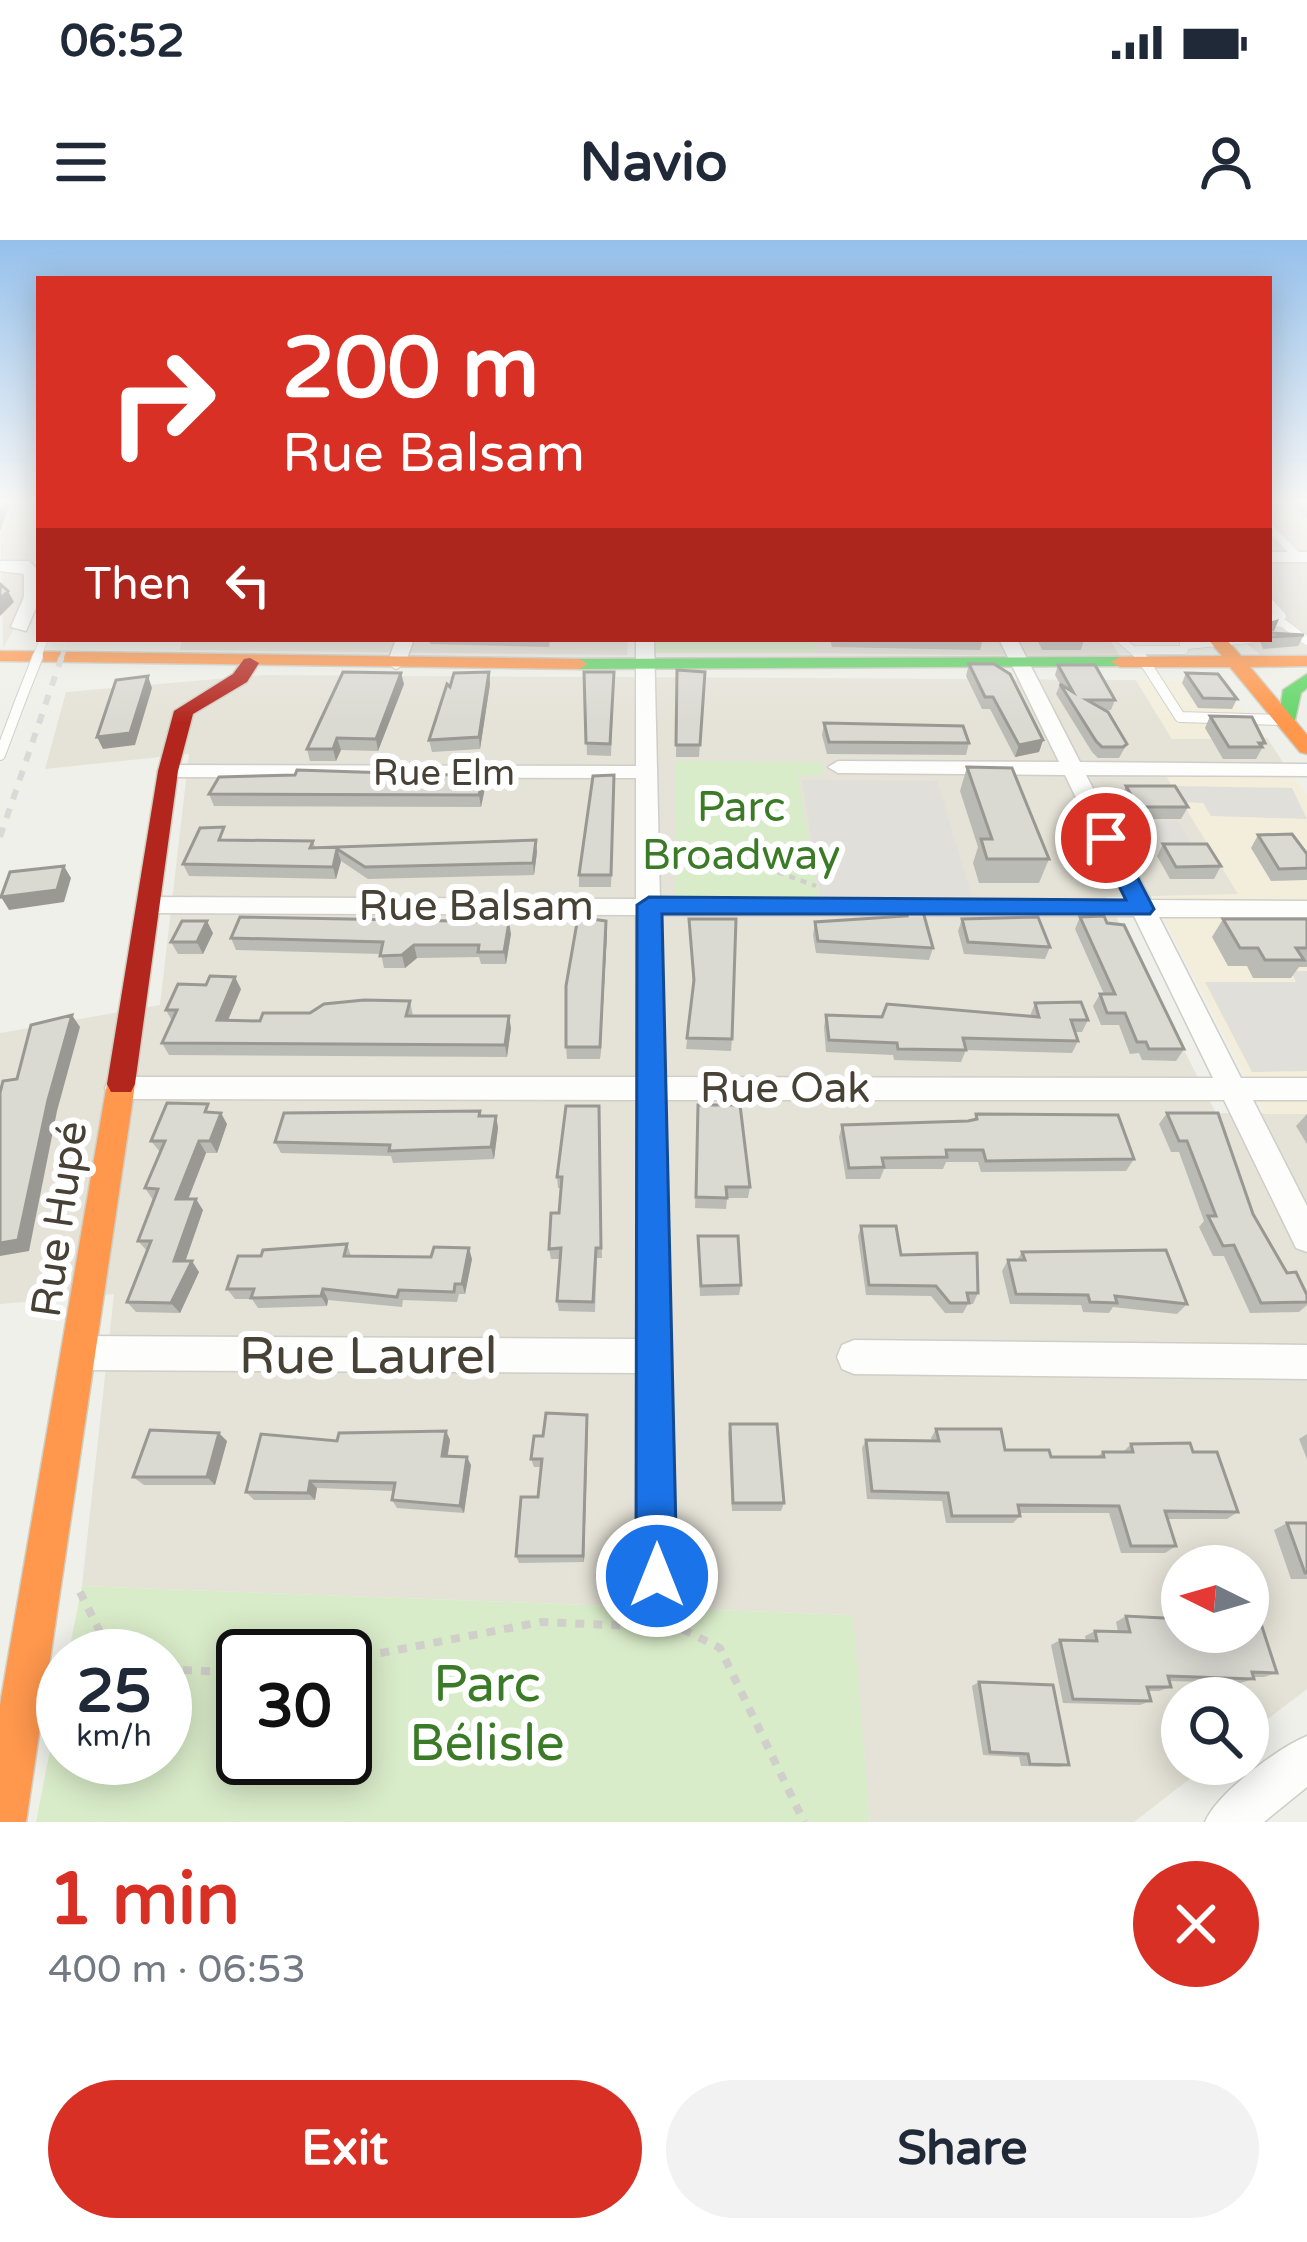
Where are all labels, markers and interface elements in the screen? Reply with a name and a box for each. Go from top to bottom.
text: 06:52 [60,15,185,69]
icon: menu [48,129,114,195]
icon: person [1193,129,1259,195]
text: Navio [579,130,728,195]
text: 200 m [282,319,539,420]
icon: right [84,324,240,480]
text: Rue Balsam [282,421,585,486]
icon: left [215,552,281,618]
text: Then [84,558,191,612]
street label: Rue Elm [373,752,515,795]
park label: Parc Broadway [642,782,840,881]
pin [1055,787,1157,889]
icon: arrive [1073,805,1139,871]
street label: Rue Balsam [358,881,594,932]
street label: Rue Oak [700,1063,870,1114]
street label: Rue Hupé [21,1118,98,1320]
street label: Rue Laurel [239,1326,497,1388]
position arrow [594,1513,720,1639]
north arrow [1161,1545,1269,1653]
map controls [1161,1545,1269,1785]
speed limit sign: 30 [216,1629,372,1785]
park label: Parc Bélisle [409,1654,565,1775]
text: 25 [76,1656,152,1728]
button: search [1161,1677,1269,1785]
text: km/h [76,1718,152,1755]
text: 1 min [48,1857,240,1944]
button: close [1133,1861,1259,1987]
text: 400 m · 06:53 [48,1946,306,1993]
button: Exit [48,2080,642,2218]
button: Share [666,2080,1259,2218]

